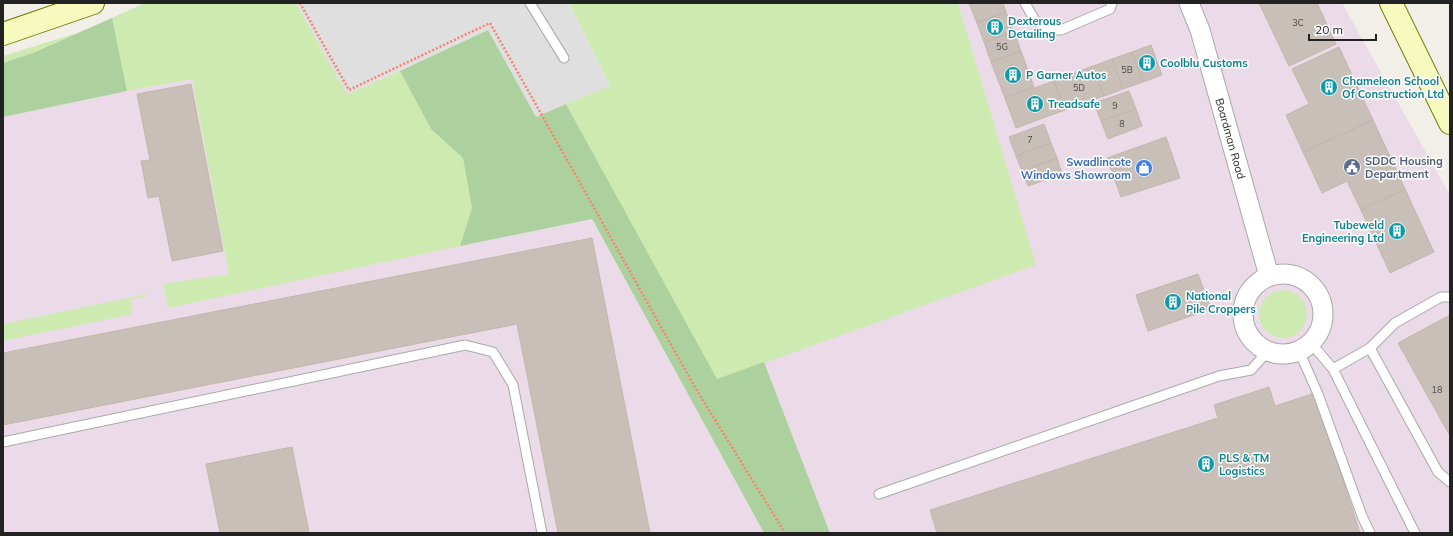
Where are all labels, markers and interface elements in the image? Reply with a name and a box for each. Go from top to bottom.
place label: Dexterous Detailing [1008,14,1062,41]
scale bar [1309,16,1376,42]
building icon: Dexterous Detailing [985,17,1005,37]
house number: 3C [1292,17,1304,28]
text: 20 m [1315,22,1343,37]
house number: 5G [996,41,1008,52]
building icon: Coolblu Customs [1137,53,1157,73]
place label: Coolblu Customs [1160,56,1248,70]
house number: 5B [1121,64,1133,75]
building icon: P Garner Autos [1003,65,1023,85]
place label: P Garner Autos [1026,68,1107,82]
place label: Chameleon School Of Construction Ltd [1342,74,1444,101]
building icon: Chameleon School Of Construction Ltd [1319,77,1339,97]
house number: 5D [1073,82,1085,93]
building icon: Treadsafe [1025,94,1045,114]
place label: Treadsafe [1048,97,1100,111]
street label: Boardman Road [1212,97,1248,181]
house number: 9 [1112,100,1118,111]
house number: 8 [1119,118,1125,129]
house number: 7 [1027,134,1033,145]
place label: SDDC Housing Department [1365,154,1443,181]
place label: Swadlincote Windows Showroom [1021,155,1131,182]
public building icon: SDDC Housing Department [1342,157,1362,177]
shop icon: Swadlincote Windows Showroom [1134,158,1154,178]
place label: Tubeweld Engineering Ltd [1302,218,1384,245]
building icon: Tubeweld Engineering Ltd [1387,221,1407,241]
place label: National Pile Croppers [1186,289,1256,316]
building icon: National Pile Croppers [1163,292,1183,312]
house number: 18 [1432,384,1442,395]
place label: PLS & TM Logistics [1219,451,1269,478]
building icon: PLS & TM Logistics [1196,454,1216,474]

